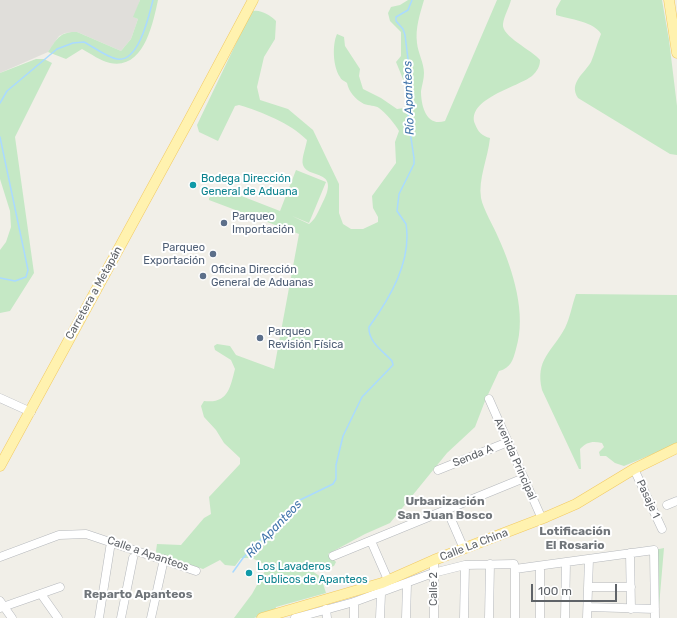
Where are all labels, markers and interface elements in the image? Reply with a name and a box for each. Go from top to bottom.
water label: Río Apanteos [401,61,417,135]
place label: Bodega Dirección General de Aduana [201,172,298,198]
marker: Bodega Dirección General de Aduana [188,180,198,190]
place label: Parqueo Importación [232,210,294,236]
marker: Parqueo Importación [219,218,229,228]
place label: Parqueo Exportación [143,241,205,267]
street label: Carretera a Metapán [63,244,125,342]
marker: Parqueo Exportación [208,249,218,259]
place label: Oficina Dirección General de Aduanas [211,263,313,289]
marker: Oficina Dirección General de Aduanas [198,271,208,281]
place label: Parqueo Revisión Física [268,325,343,351]
marker: Parqueo Revisión Física [255,333,265,343]
street label: Avenida Principal [491,416,539,502]
street label: Senda A [451,442,495,470]
street label: Pasaje 1 [633,478,663,520]
district label: Urbanización San Juan Bosco [397,495,493,523]
water label: Río Apanteos [243,497,305,561]
district label: Lotificación El Rosario [539,525,611,553]
street label: Calle La China [438,526,510,564]
street label: Calle a Apanteos [106,534,190,574]
place label: Los Lavaderos Publicos de Apanteos [257,560,368,586]
marker: Los Lavaderos Publicos de Apanteos [244,568,254,578]
street label: Calle 2 [427,572,441,606]
scale bar [533,576,619,602]
text: 100 m [538,584,572,598]
district label: Reparto Apanteos [84,588,192,602]

